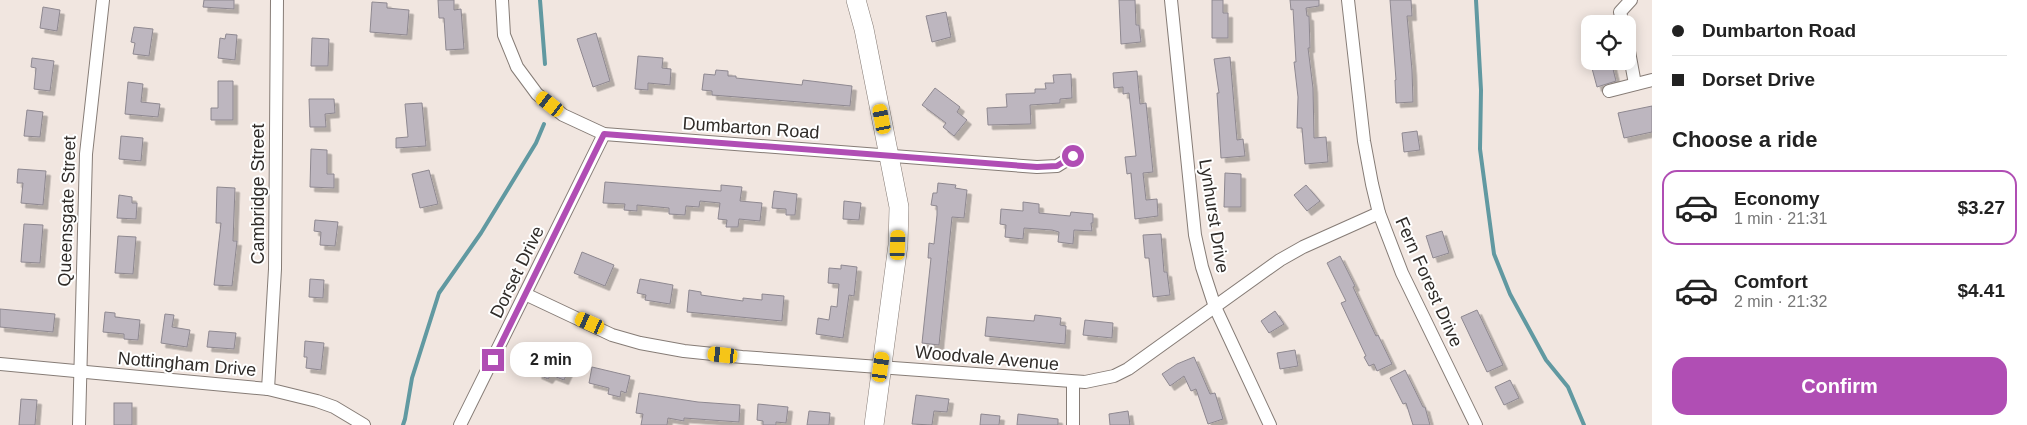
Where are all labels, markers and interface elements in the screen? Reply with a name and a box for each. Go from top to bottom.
map controls [1581,15,1636,70]
button: locate [1581,15,1636,70]
text: Dumbarton Road [1702,20,1856,41]
text: Dorset Drive [1702,69,1815,90]
car [533,89,566,119]
car [871,103,892,135]
street label: Dumbarton Road [682,113,820,143]
street label: Cambridge Street [248,123,268,265]
text: Choose a ride [1672,127,1817,152]
street label: Queensgate Street [54,135,80,287]
route start [1062,145,1084,167]
street label: Lynhurst Drive [1195,157,1233,275]
icon: car [1674,185,1719,230]
text: Economy [1734,188,1820,209]
text: $3.27 [1957,197,2005,218]
text: 1 min · 21:31 [1734,210,1827,227]
street label: Fern Forest Drive [1391,214,1467,350]
street label: Dorset Drive [486,223,548,321]
car [889,230,906,260]
icon: car [1674,268,1719,313]
text: Comfort [1734,271,1808,292]
text: $4.41 [1957,280,2005,301]
text: 2 min · 21:32 [1734,293,1827,310]
car [573,310,606,336]
callout: 2 min [510,342,593,378]
street label: Woodvale Avenue [914,342,1060,374]
car [707,346,738,364]
street label: Nottingham Drive [117,348,257,380]
route end [482,349,504,371]
text: 2 min [530,351,572,368]
car [871,351,890,383]
button: Confirm [1672,357,2007,415]

